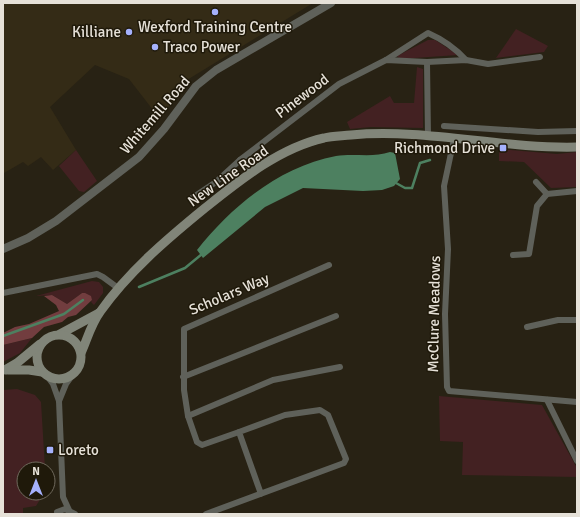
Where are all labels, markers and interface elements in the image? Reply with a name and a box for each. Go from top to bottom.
marker: Wexford Training Centre [210,7,220,17]
place label: Wexford Training Centre [138,18,292,36]
place label: Killiane [72,23,121,41]
marker: Killiane [124,27,134,37]
place label: Traco Power [163,38,241,56]
marker: Traco Power [150,42,160,52]
street label: Pinewood [272,70,332,122]
street label: Whitemill Road [116,72,194,158]
place label: Richmond Drive [394,139,495,157]
street label: New Line Road [184,142,272,210]
marker: Richmond Drive [498,143,508,153]
street label: McClure Meadows [424,255,444,373]
street label: Scholars Way [186,269,272,319]
place label: Loreto [58,441,99,459]
marker: Loreto [45,445,55,455]
north arrow [16,461,56,501]
text: N [32,465,40,478]

